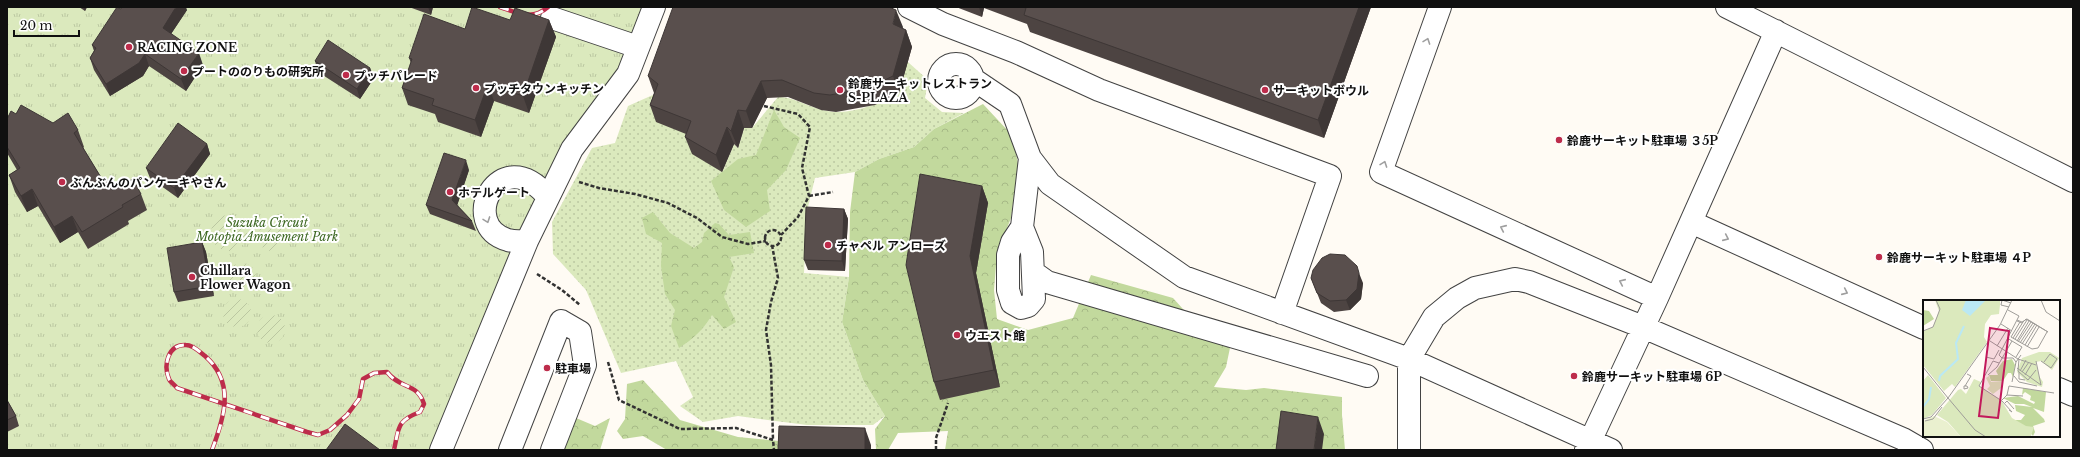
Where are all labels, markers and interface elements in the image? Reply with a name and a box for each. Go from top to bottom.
scale bar [14,12,79,38]
text: 20 m [20,18,52,33]
one-way arrow [1423,38,1431,45]
place label: RACING ZONE [137,40,237,55]
marker: RACING ZONE [124,42,134,52]
place label: プートののりもの研究所 [192,64,324,79]
marker: プートののりもの研究所 [179,66,189,76]
place label: プッチパレード [354,68,438,83]
marker: プッチパレード [341,70,351,80]
place label: 鈴鹿サーキットレストラン S-PLAZA [847,76,992,105]
place label: プッチタウンキッチン [484,81,604,96]
marker: プッチタウンキッチン [471,83,481,93]
place label: サーキットボウル [1273,83,1369,98]
marker: 鈴鹿サーキットレストラン S-PLAZA [835,85,845,95]
marker: サーキットボウル [1260,85,1270,95]
place label: 鈴鹿サーキット駐車場 ３5P [1566,133,1718,148]
marker: 鈴鹿サーキット駐車場 ３5P [1554,135,1564,145]
one-way arrow [1379,160,1387,167]
place label: ぶんぶんのパンケーキやさん [70,175,227,190]
marker: ぶんぶんのパンケーキやさん [57,177,67,187]
place label: ホテルゲート [458,185,530,200]
marker: ホテルゲート [445,187,455,197]
park label: Suzuka Circuit Motopia Amusement Park [195,215,338,244]
one-way arrow [483,216,491,223]
one-way arrow [1500,225,1508,233]
one-way arrow [1722,233,1730,241]
place label: チャペル アンローズ [836,238,946,253]
marker: チャペル アンローズ [823,240,833,250]
place label: 鈴鹿サーキット駐車場 ４P [1886,250,2031,265]
marker: 鈴鹿サーキット駐車場 ４P [1874,252,1884,262]
place label: Chillara Flower Wagon [200,263,291,292]
marker: Chillara Flower Wagon [187,272,197,282]
one-way arrow [1618,279,1626,287]
one-way arrow [1840,287,1848,295]
inset map [1923,300,2060,437]
place label: ウエスト館 [965,328,1025,343]
marker: ウエスト館 [952,330,962,340]
place label: 駐車場 [555,361,591,376]
marker: 駐車場 [542,363,552,373]
place label: 鈴鹿サーキット駐車場 6P [1581,369,1722,384]
marker: 鈴鹿サーキット駐車場 6P [1569,371,1579,381]

